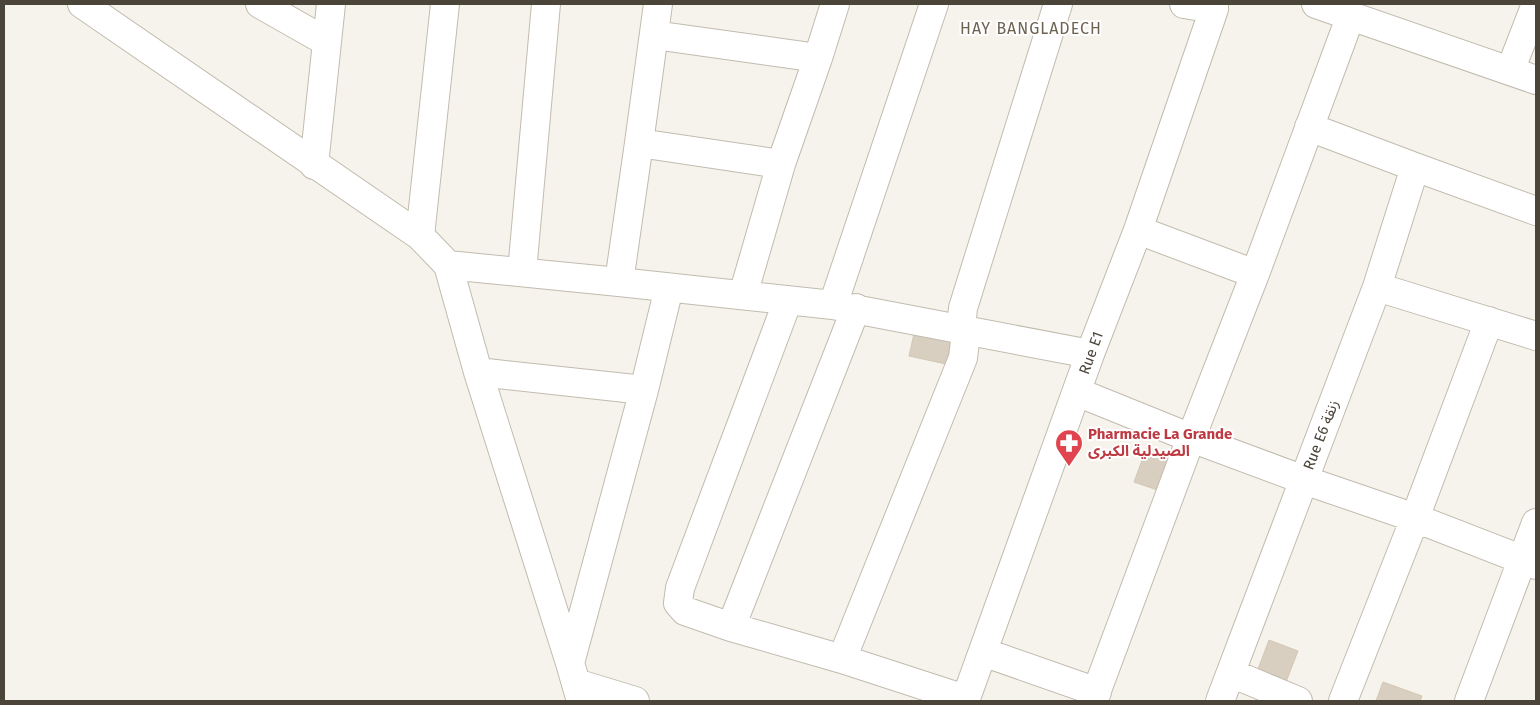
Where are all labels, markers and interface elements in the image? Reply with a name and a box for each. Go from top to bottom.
district label: HAY BANGLADECH [960,19,1102,38]
street label: Rue E1 [1075,329,1107,377]
street label: Rue E6 زنقة [1299,397,1343,473]
place label: Pharmacie La Grande الصيدلية الكبرى [1088,425,1232,460]
pharmacy icon: Pharmacie La Grande الصيدلية الكبرى [1054,428,1084,467]

